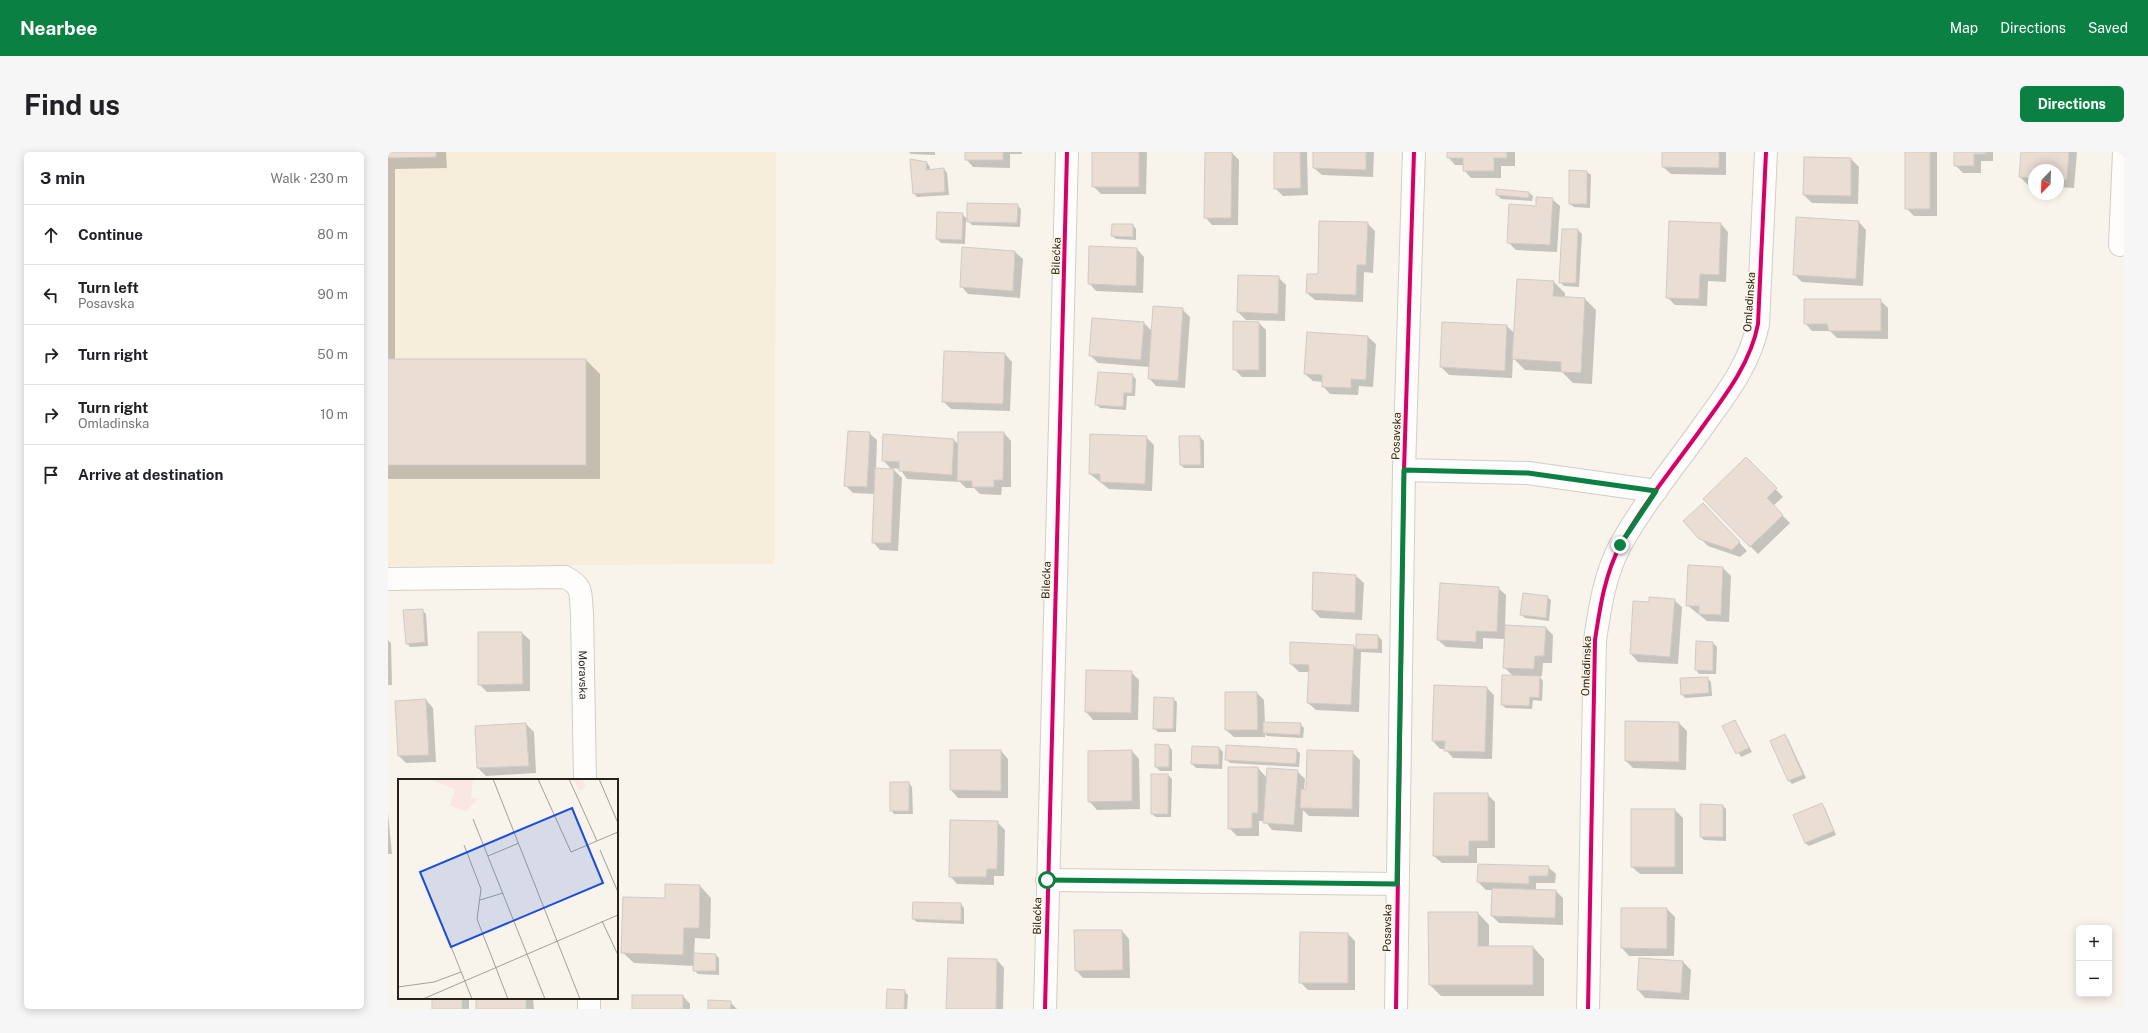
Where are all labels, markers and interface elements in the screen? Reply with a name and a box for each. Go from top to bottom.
text: Nearbee [20,17,98,39]
text: Map [1950,20,1978,36]
text: Directions [2000,20,2066,36]
text: Saved [2088,20,2128,36]
button: Directions [2020,86,2124,122]
text: Find us [24,88,120,121]
north arrow [2028,164,2064,200]
text: 3 min [40,168,85,188]
text: Walk · 230 m [270,171,348,186]
icon: ahead [40,224,62,246]
text: Continue [78,226,143,243]
text: 80 m [317,227,348,242]
street label: Bilećka [1049,237,1063,275]
street label: Omladinska [1741,272,1757,332]
text: Turn left [78,279,139,296]
icon: left [40,284,62,306]
text: 90 m [318,287,348,302]
text: Posavska [78,296,134,311]
icon: right [40,344,62,366]
text: Turn right [78,346,148,363]
text: 50 m [317,347,348,362]
text: Turn right [78,399,148,416]
icon: right [40,404,62,426]
text: 10 m [320,407,348,422]
street label: Posavska [1389,412,1403,460]
text: Omladinska [78,416,149,431]
icon: arrive [40,464,62,486]
text: Arrive at destination [78,466,223,483]
route end [1611,536,1629,554]
street label: Bilećka [1039,561,1053,599]
street label: Omladinska [1579,636,1593,696]
street label: Moravska [577,650,590,700]
inset map [398,779,618,999]
route start [1038,871,1056,889]
street label: Bilećka [1031,897,1043,935]
street label: Posavska [1381,904,1393,952]
map controls [2076,925,2112,997]
button: + [2076,925,2112,961]
button: − [2076,961,2112,997]

